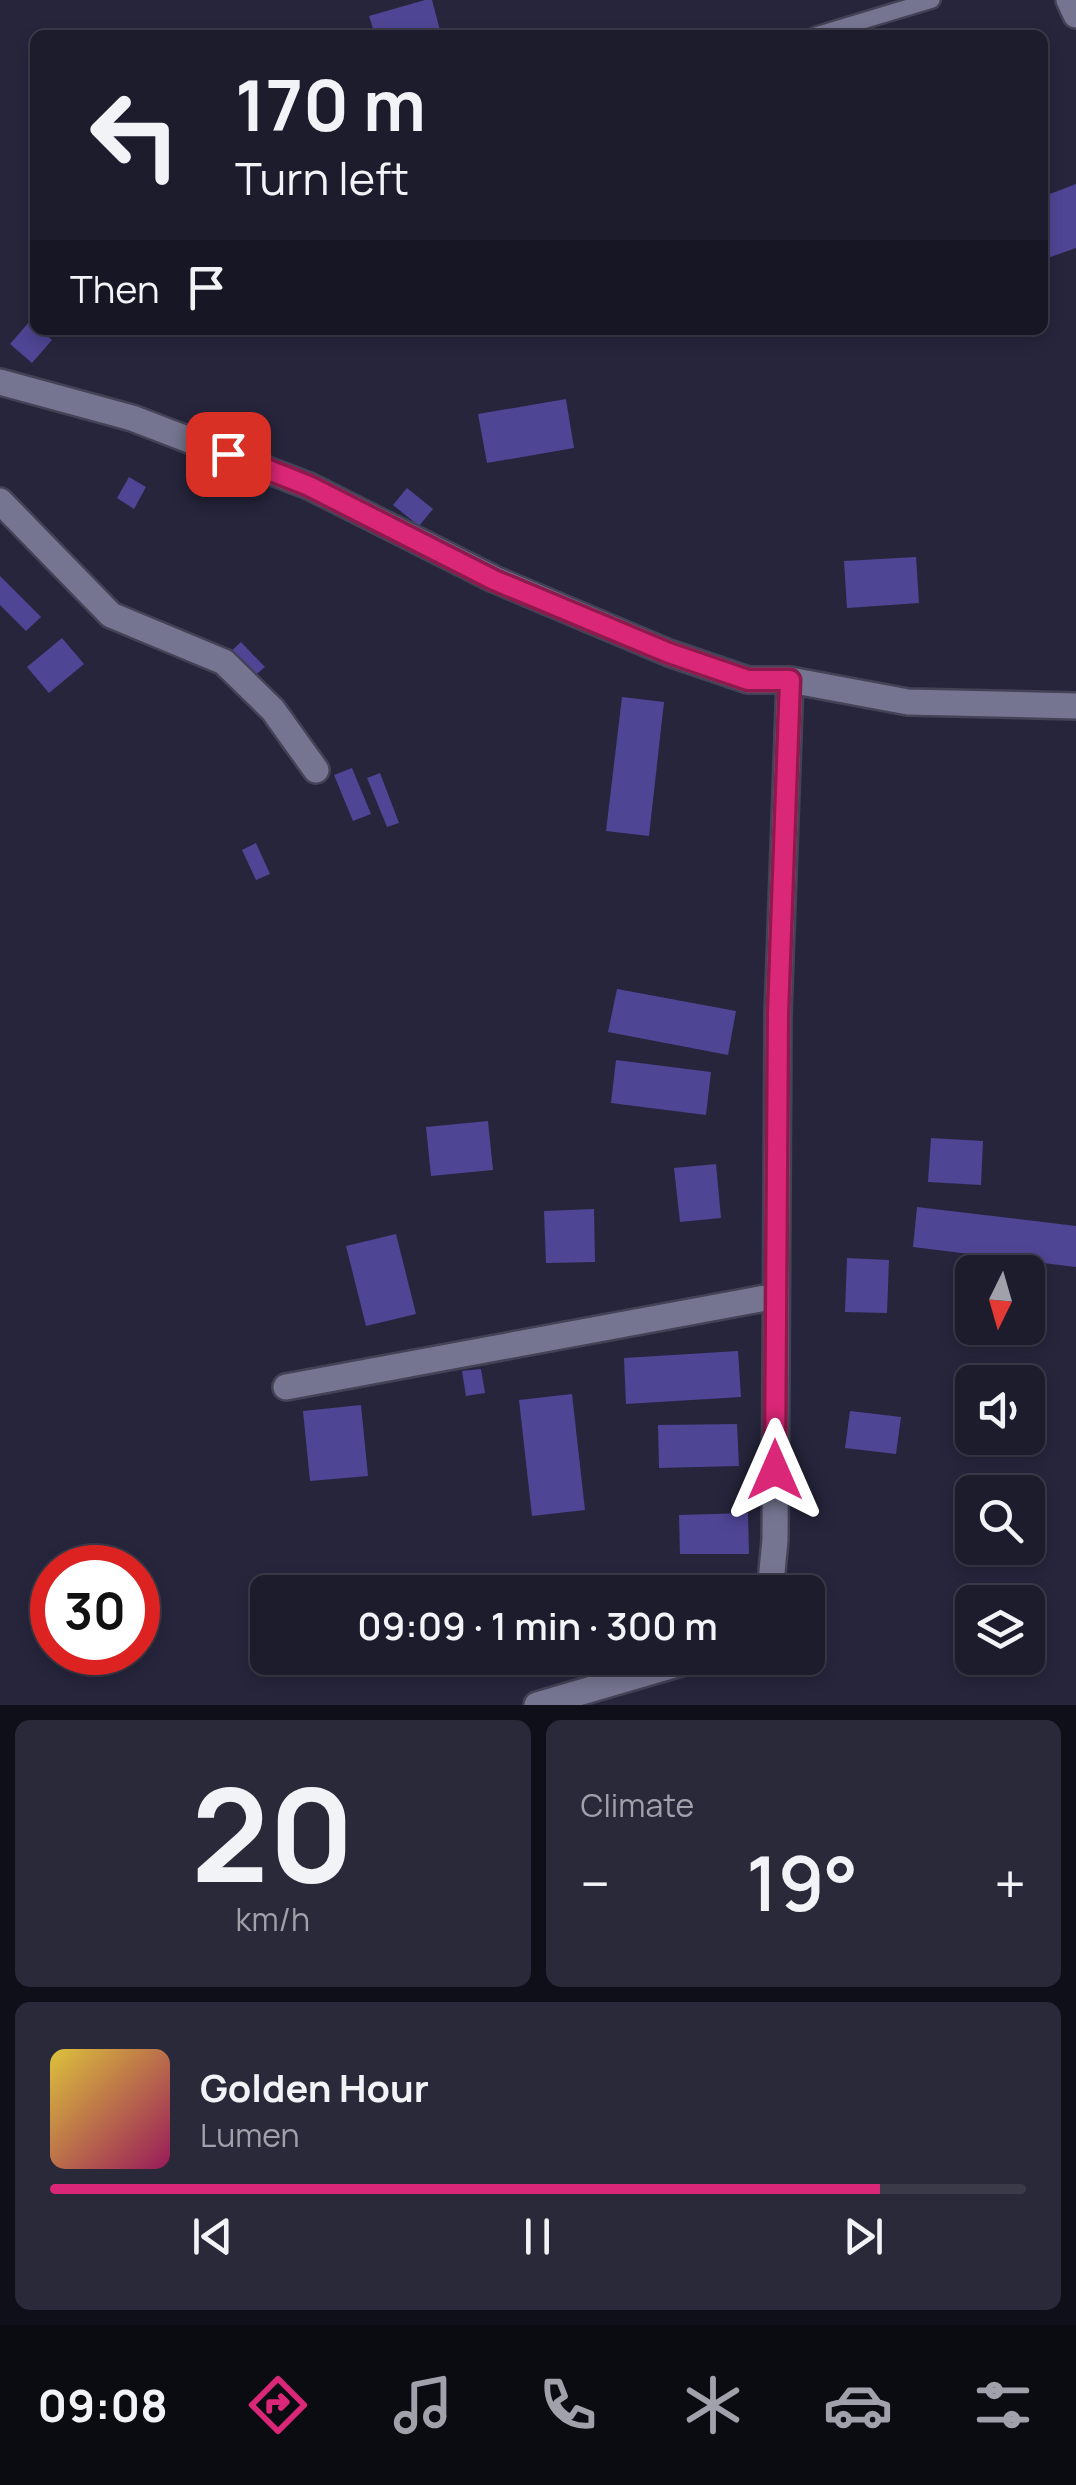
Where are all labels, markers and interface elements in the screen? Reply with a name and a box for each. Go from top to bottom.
text: 170 m [235,56,426,152]
icon: left [70,70,200,200]
text: Turn left [235,147,409,209]
icon: arrive [179,260,234,315]
text: Then [70,262,159,314]
pin [186,412,271,497]
icon: arrive [201,427,256,482]
north arrow [955,1255,1045,1345]
map controls [955,1255,1045,1675]
button: sound [955,1365,1045,1455]
position arrow [723,1418,827,1522]
button: search [955,1475,1045,1565]
speed limit sign: 30 [30,1545,160,1675]
button: layers [955,1585,1045,1675]
text: 09:09 · 1 min · 300 m [357,1599,718,1651]
text: 20 [191,1743,354,1921]
text: Climate [581,1783,694,1827]
text: 19° [746,1831,858,1934]
text: − [581,1845,610,1921]
text: + [994,1845,1026,1921]
text: km/h [236,1897,310,1941]
text: Golden Hour [200,2061,429,2113]
text: Lumen [200,2113,300,2157]
icon: previous [185,2209,240,2264]
icon: pause [510,2209,565,2264]
icon: next [836,2209,891,2264]
icon: directions [243,2370,313,2440]
icon: music [388,2370,458,2440]
icon: phone [533,2370,603,2440]
icon: climate [678,2370,748,2440]
icon: car [823,2370,893,2440]
icon: filters [968,2370,1038,2440]
text: 09:08 [38,2374,168,2436]

